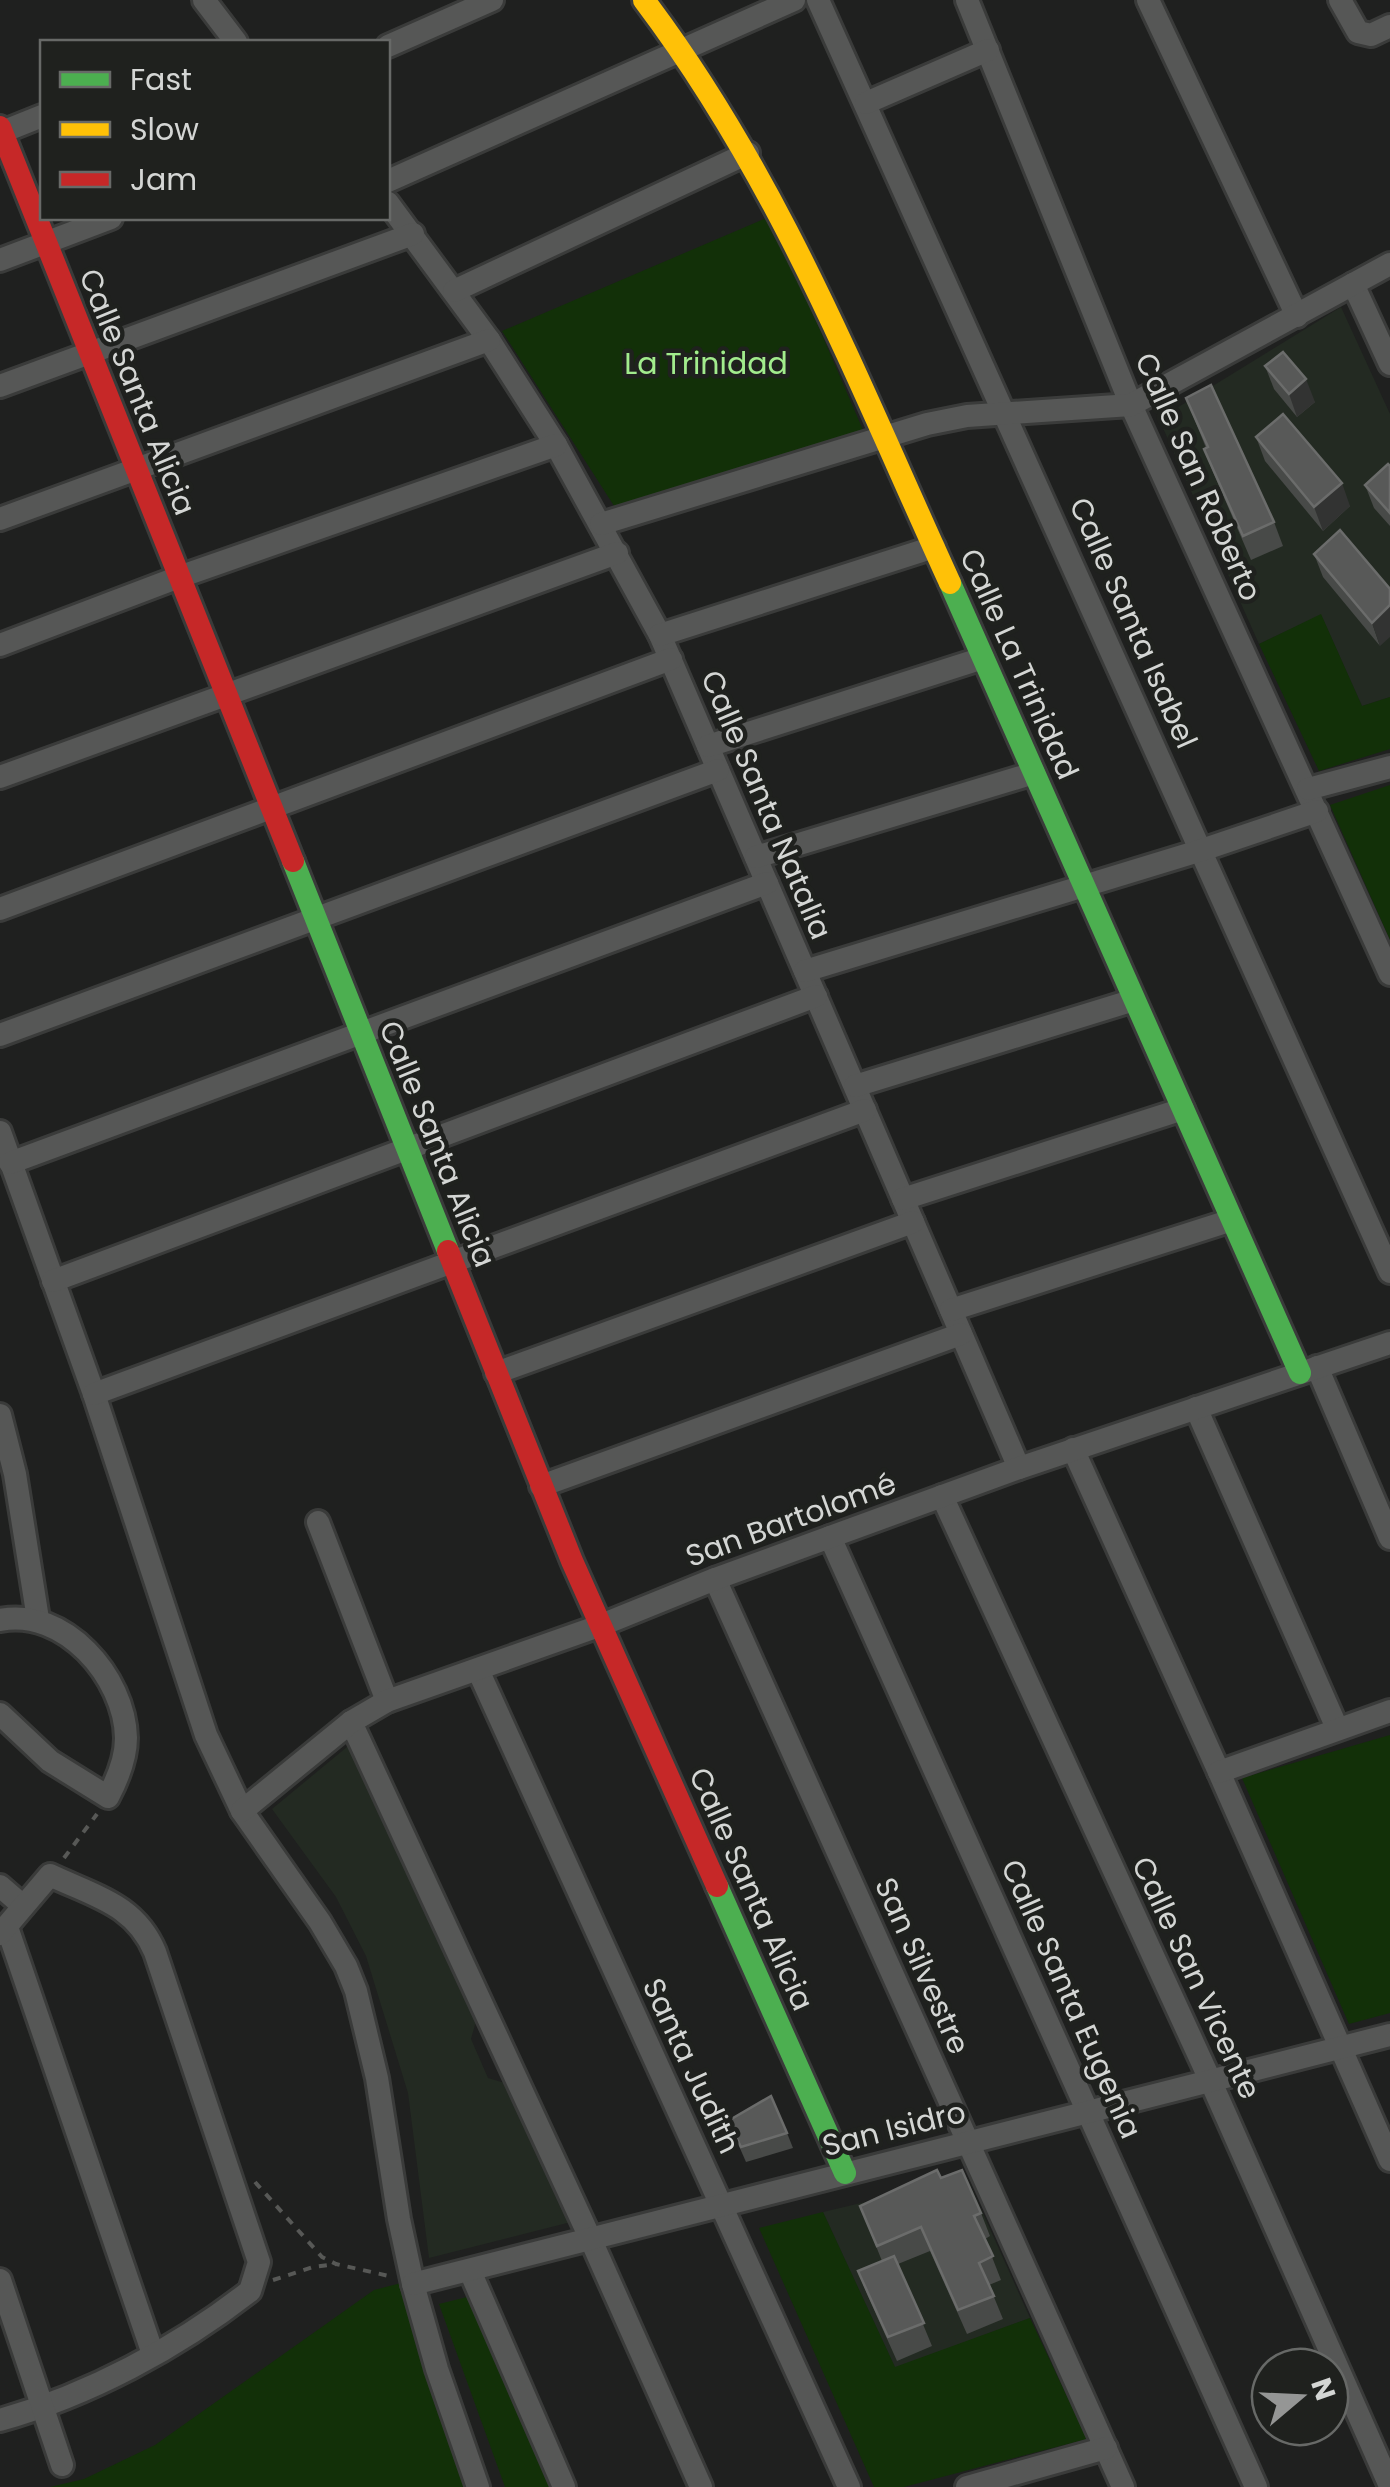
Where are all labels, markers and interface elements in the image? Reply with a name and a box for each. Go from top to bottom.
legend [40,40,390,220]
text: Fast [130,58,192,101]
text: Slow [130,108,199,151]
text: Jam [130,158,197,201]
street label: Calle Santa Alicia [68,262,206,521]
park label: La Trinidad [624,342,788,385]
street label: Calle San Roberto [1124,346,1273,608]
street label: Calle Santa Isabel [1059,490,1208,755]
street label: Calle La Trinidad [949,542,1090,786]
street label: Calle Santa Natalia [690,664,843,946]
street label: Calle Santa Alicia [368,1014,506,1273]
street label: San Bartolomé [680,1462,902,1578]
street label: Calle Santa Alicia [679,1760,824,2017]
street label: Calle San Vicente [1121,1849,1272,2106]
street label: Calle Santa Eugenia [991,1852,1152,2145]
street label: San Silvestre [864,1871,981,2061]
street label: Santa Judith [632,1971,751,2161]
street label: San Isidro [818,2090,970,2167]
north arrow [1250,2347,1350,2447]
text: N [1301,2373,1345,2405]

